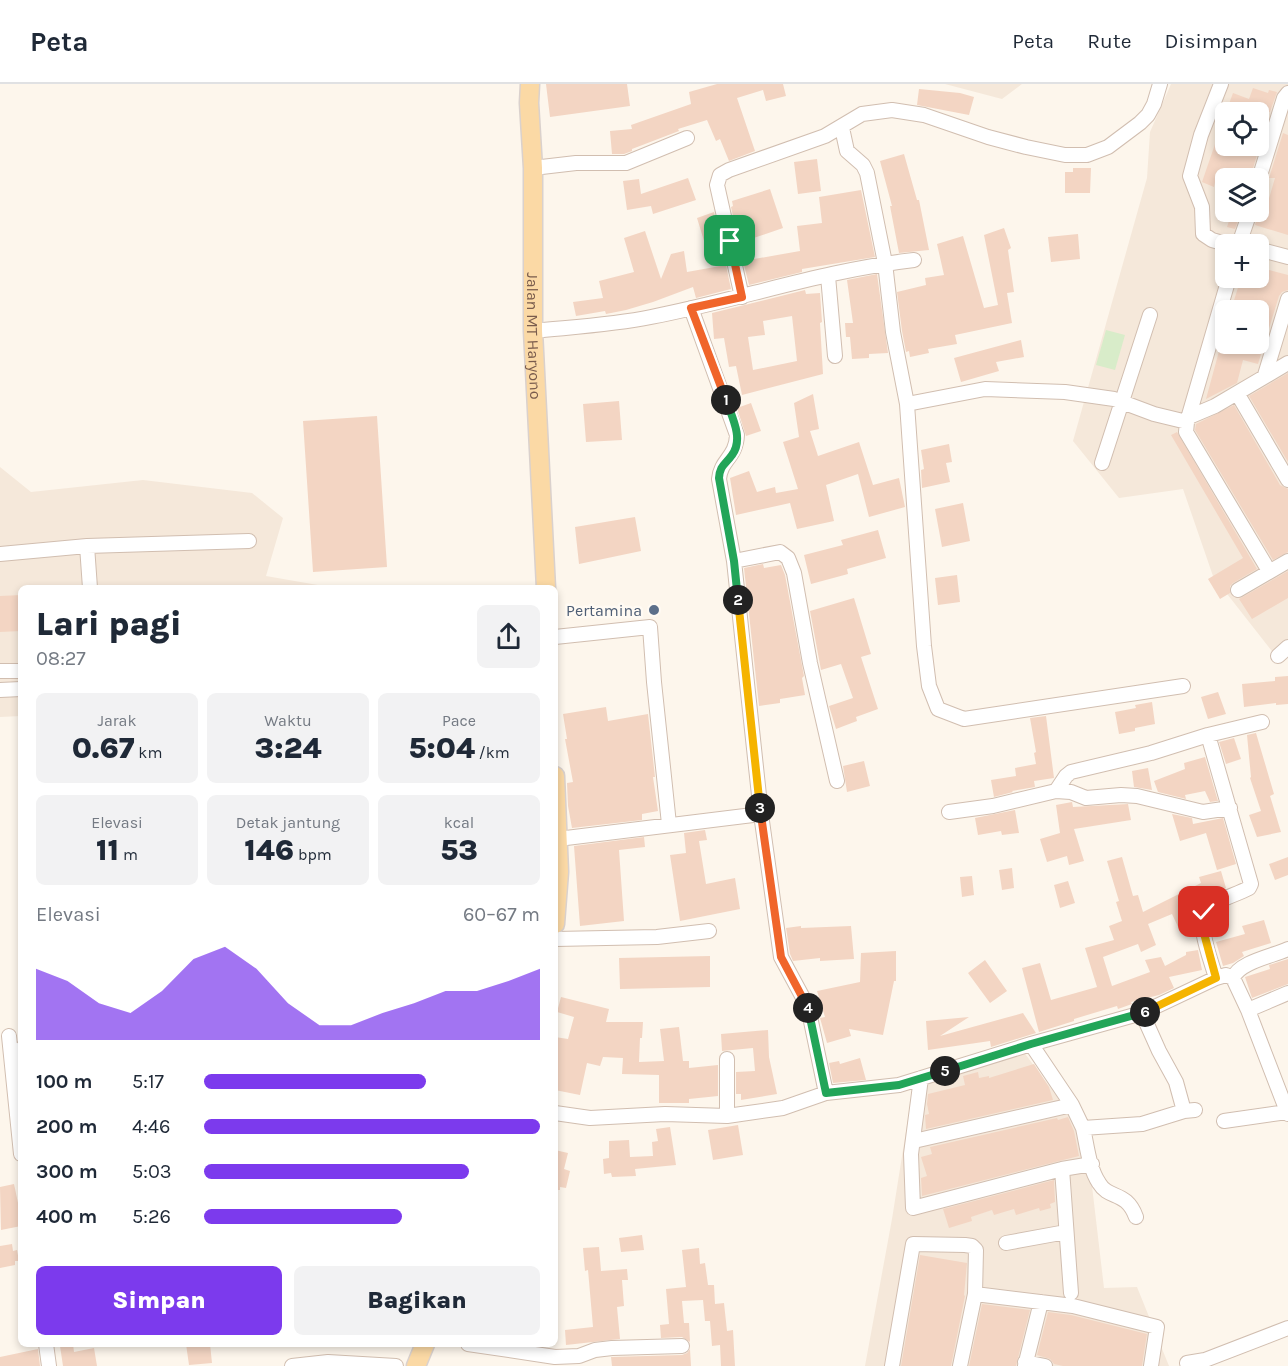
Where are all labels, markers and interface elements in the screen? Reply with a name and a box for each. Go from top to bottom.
text: Peta [30,25,89,58]
text: Peta [1012,29,1054,53]
text: Rute [1087,29,1131,53]
text: Disimpan [1164,29,1258,53]
map controls [1215,102,1269,354]
button: locate [1215,102,1269,156]
button: layers [1215,168,1269,222]
pin [704,215,755,266]
icon: arrive [713,224,746,257]
button: + [1215,234,1269,288]
street label: Jalan MT Haryono [523,272,546,400]
button: − [1215,300,1269,354]
pin: 1 [711,385,741,415]
text: 1 [723,390,729,409]
pin: 2 [723,585,753,615]
text: 2 [733,590,743,609]
place label: Pertamina [566,601,642,620]
marker: Pertamina [647,603,661,617]
text: Lari pagi [36,605,182,643]
button: share [477,605,540,668]
text: 08:27 [36,647,86,670]
text: Jarak [98,711,136,730]
text: Waktu [264,711,312,730]
text: Pace [442,711,476,730]
text: 0.67 [72,730,135,766]
text: 3:24 [255,730,321,766]
text: 5:04 [408,730,475,766]
text: km [135,743,162,762]
text: /km [475,743,510,762]
pin: 3 [745,793,775,823]
text: 3 [755,798,765,817]
text: Elevasi [91,813,143,832]
text: Detak jantung [236,813,340,832]
text: kcal [444,813,474,832]
text: 11 [96,832,119,868]
text: 146 [244,832,294,868]
text: 53 [440,832,478,868]
text: m [119,845,138,864]
text: bpm [294,845,332,864]
pin [1178,886,1229,937]
icon: check [1187,895,1220,928]
text: Elevasi [36,903,101,926]
text: 60–67 m [463,903,540,926]
pin: 4 [793,993,823,1023]
pin: 6 [1130,997,1160,1027]
text: 4 [803,998,813,1017]
text: 6 [1140,1002,1150,1021]
pin: 5 [930,1056,960,1086]
text: 5 [940,1061,950,1080]
text: 100 m [36,1070,92,1093]
text: 5:17 [132,1070,164,1093]
text: 200 m [36,1115,97,1138]
text: 4:46 [132,1115,170,1138]
text: 300 m [36,1160,98,1183]
text: 5:03 [132,1160,172,1183]
text: 400 m [36,1205,97,1228]
text: 5:26 [132,1205,171,1228]
button: Simpan [36,1266,282,1335]
button: Bagikan [294,1266,540,1335]

